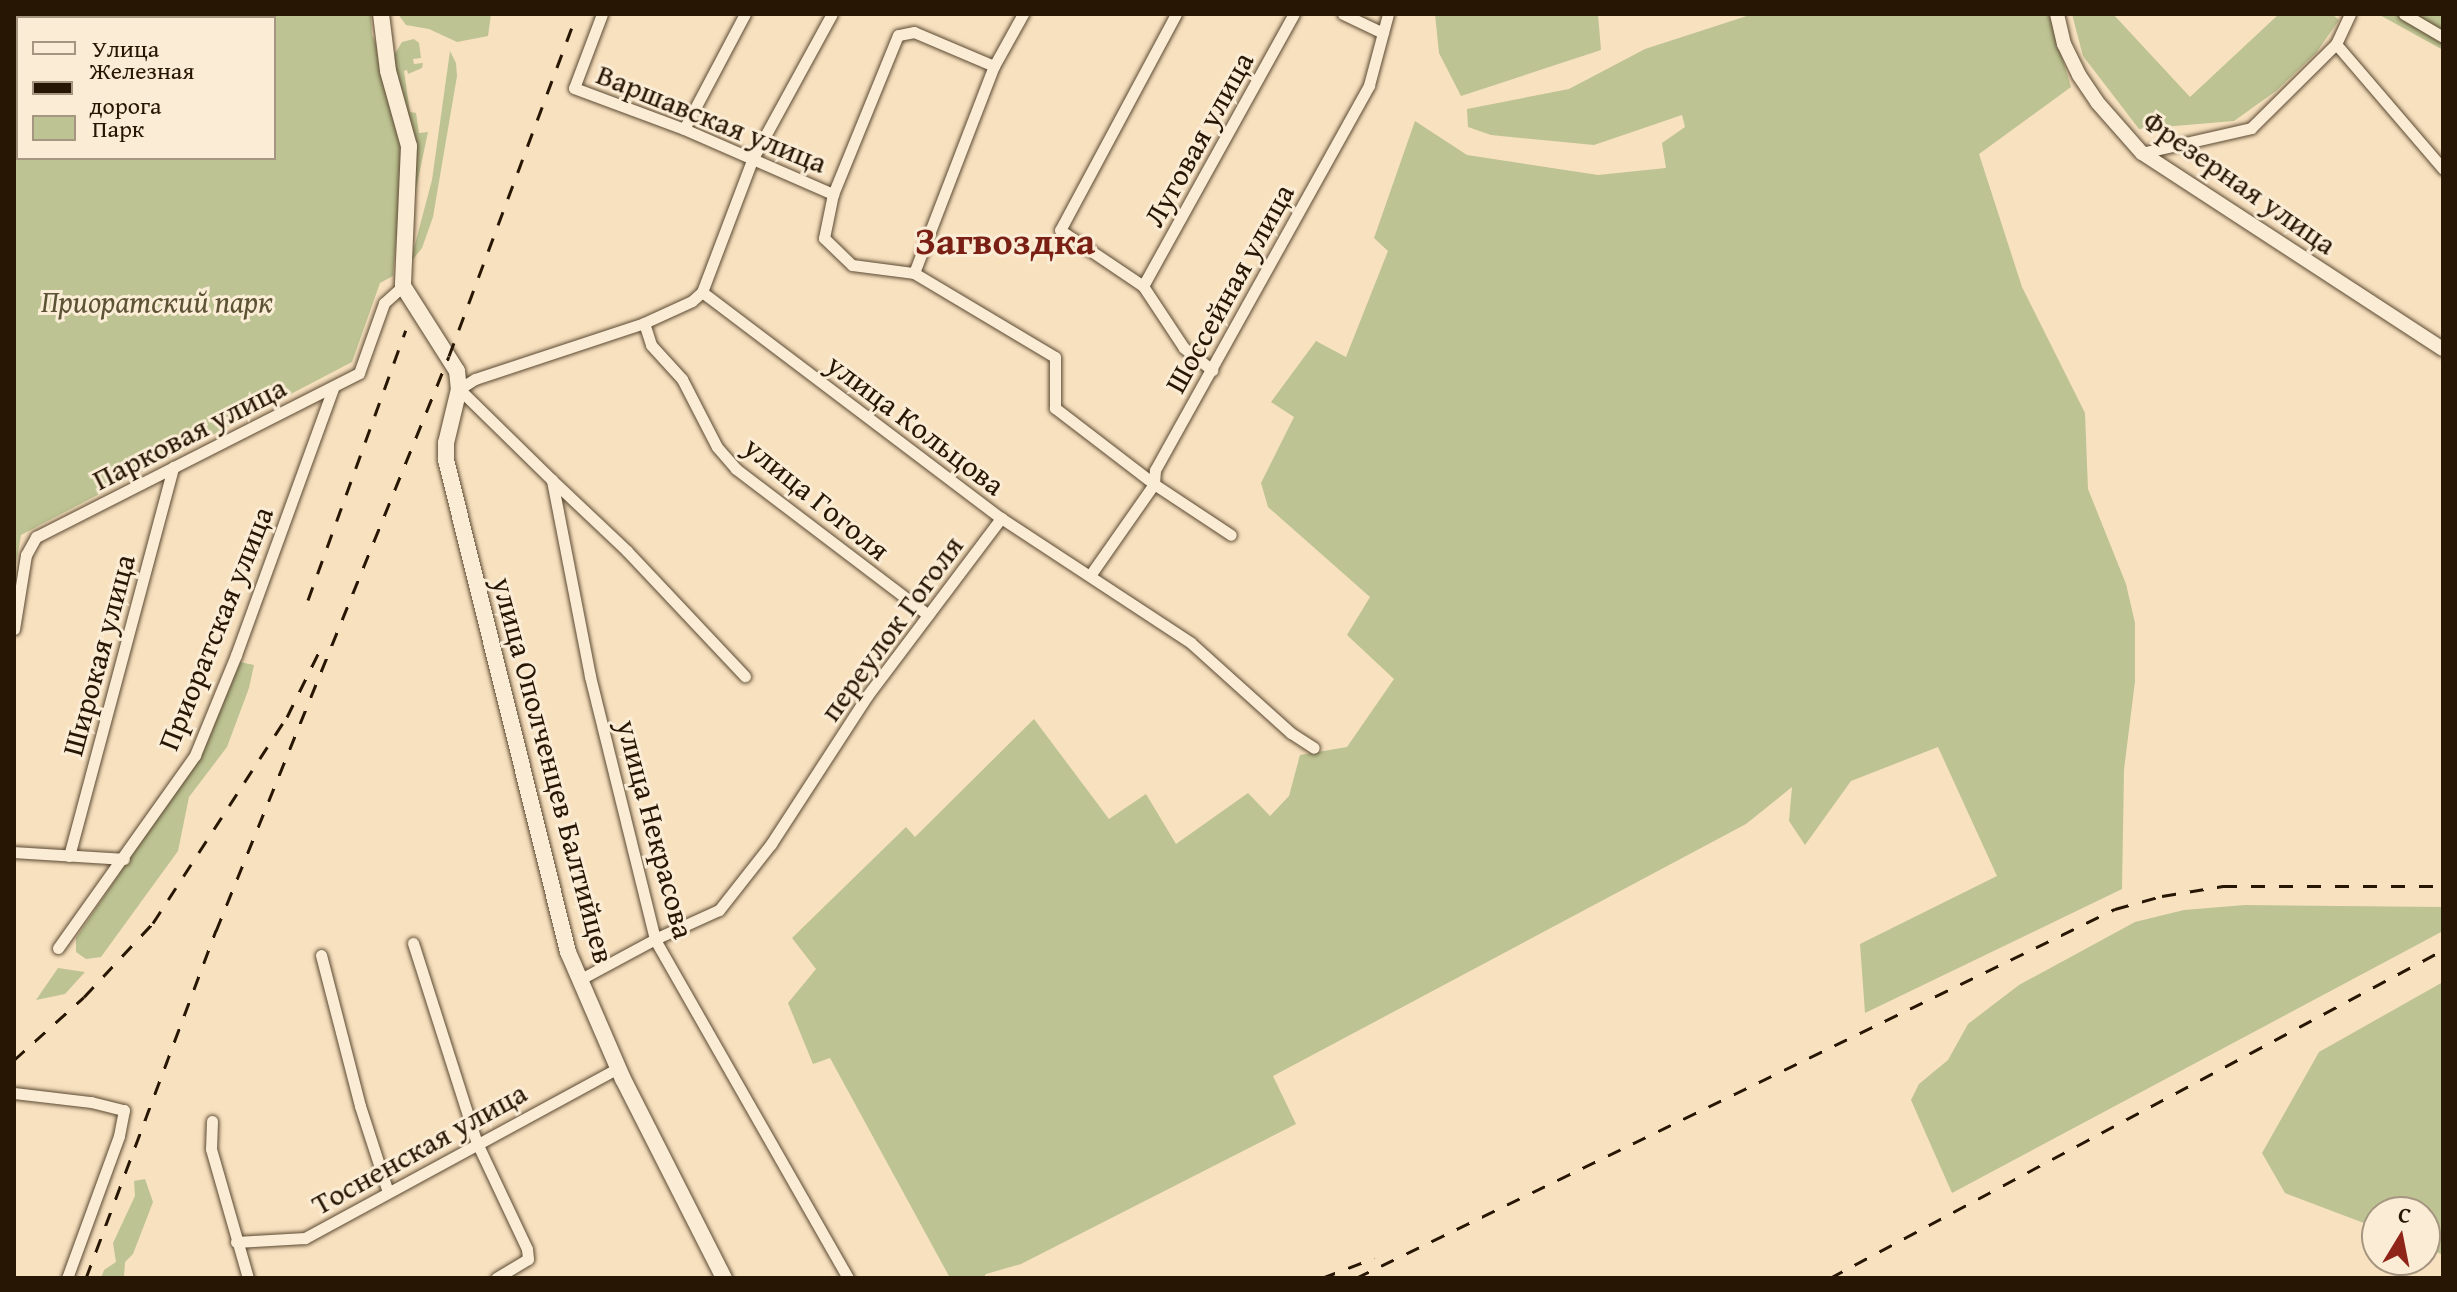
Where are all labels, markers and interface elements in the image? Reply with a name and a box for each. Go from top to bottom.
legend [16,16,276,160]
text: Улица [92,31,159,66]
street label: Луговая улица [1135,45,1261,233]
text: Железная дорога [89,53,194,123]
street label: Варшавская улица [592,55,832,181]
street label: Фрезерная улица [2136,102,2344,262]
text: Парк [92,111,144,146]
street label: Шоссейная улица [1157,177,1301,399]
district label: Загвоздка [915,218,1095,264]
park label: Приоратский парк [41,283,273,319]
street label: улица Кольцова [820,345,1012,503]
street label: Парковая улица [86,369,292,497]
street label: улица Гоголя [737,428,897,568]
street label: Приоратская улица [150,501,280,755]
street label: переулок Гоголя [812,528,970,728]
street label: Широкая улица [54,550,142,760]
street label: улица Ополченцев Балтийцев [485,573,623,967]
street label: улица Некрасова [609,716,703,942]
street label: Тосненская улица [305,1074,533,1222]
north arrow [2361,1196,2441,1276]
text: С [2396,1197,2414,1231]

